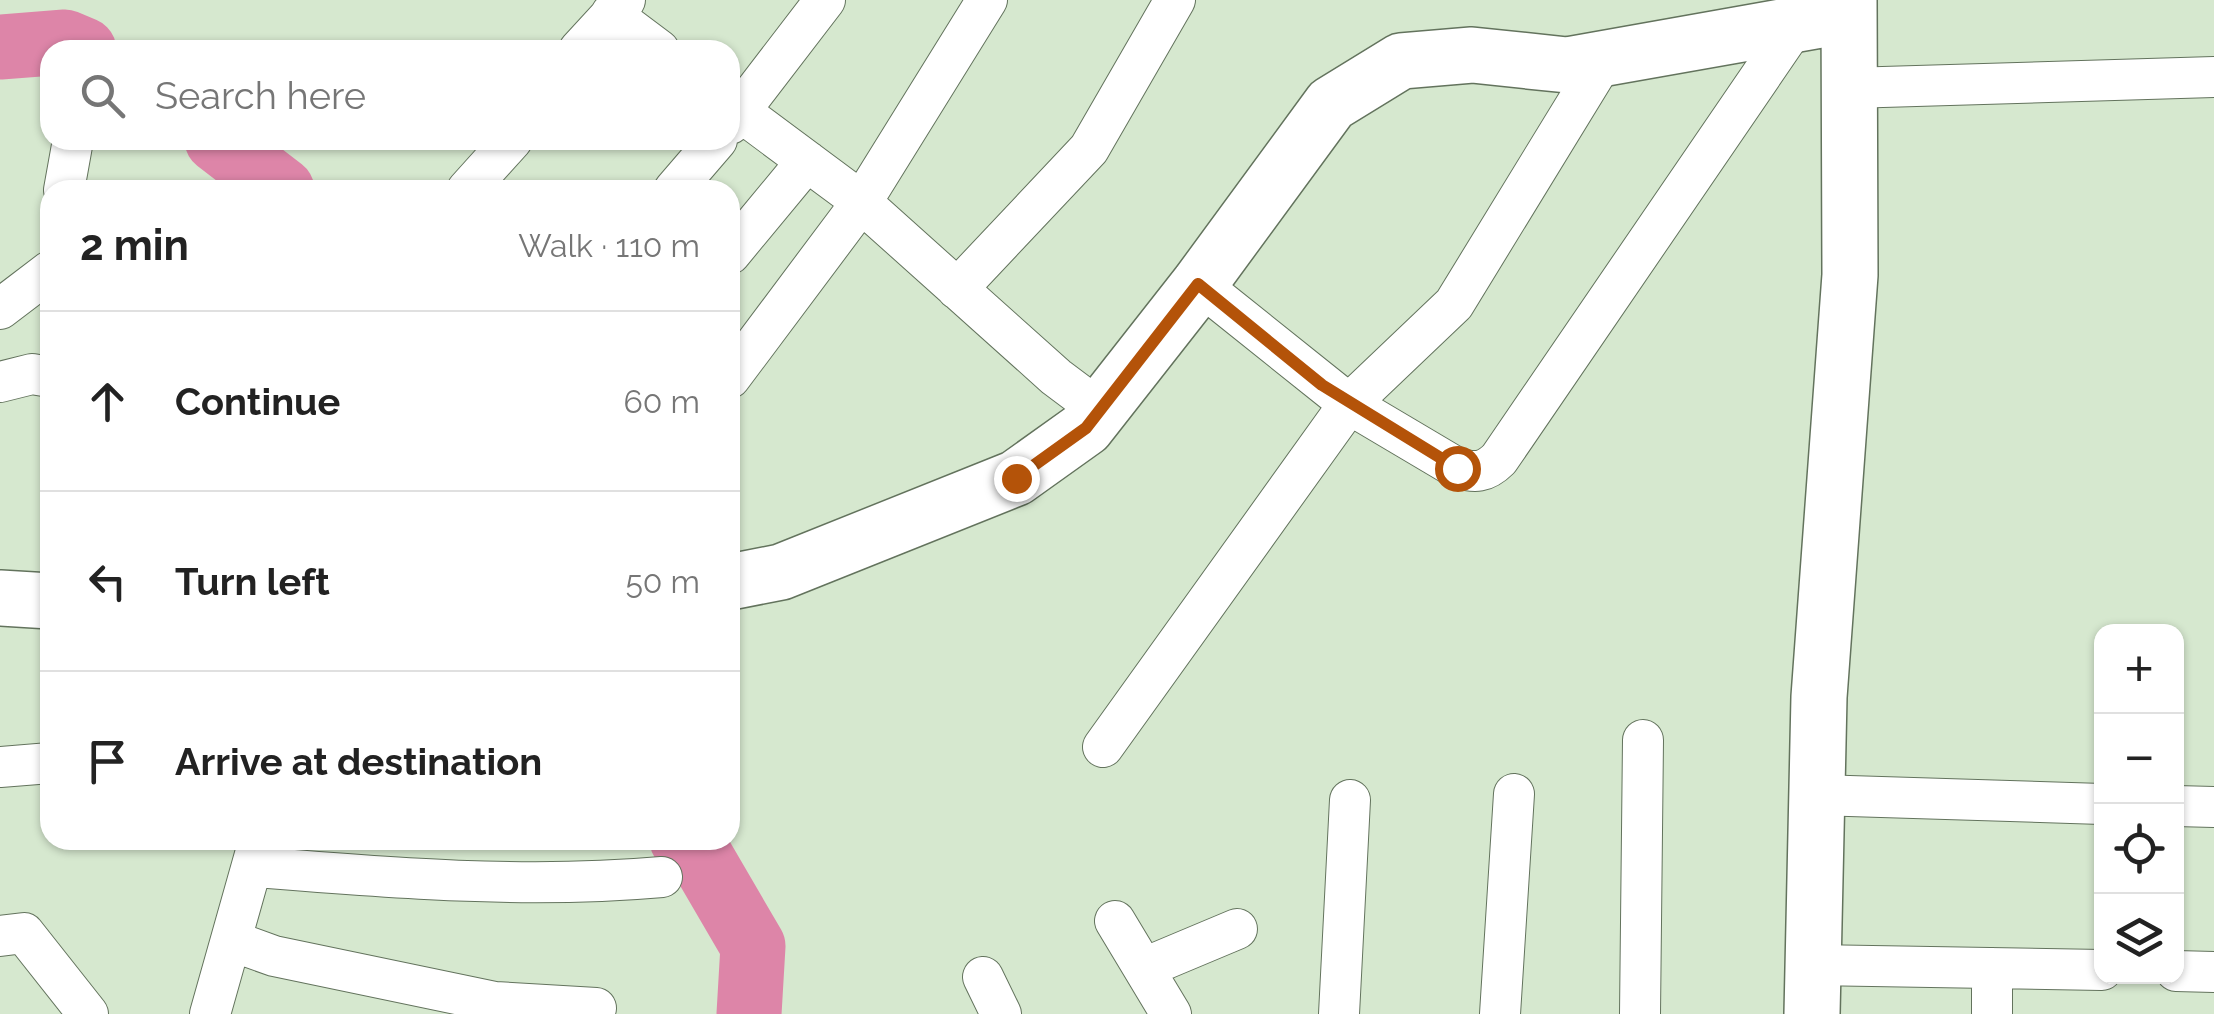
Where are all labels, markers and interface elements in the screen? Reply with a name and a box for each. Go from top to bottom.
search box [40,40,740,150]
icon: search [75,68,130,123]
text: Search here [155,73,366,118]
text: 2 min [80,221,189,270]
text: Walk · 110 m [518,227,700,264]
icon: ahead [80,374,135,429]
text: Continue [175,379,340,424]
text: 60 m [624,383,700,420]
route start [1435,446,1481,492]
route end [994,456,1040,502]
icon: left [80,554,135,609]
text: Turn left [175,559,330,604]
text: 50 m [625,563,700,600]
map controls [2094,624,2184,984]
button: + [2094,624,2184,714]
button: − [2094,714,2184,804]
icon: arrive [80,734,135,789]
text: Arrive at destination [175,739,542,784]
button: locate [2094,804,2184,894]
button: layers [2094,894,2184,984]

